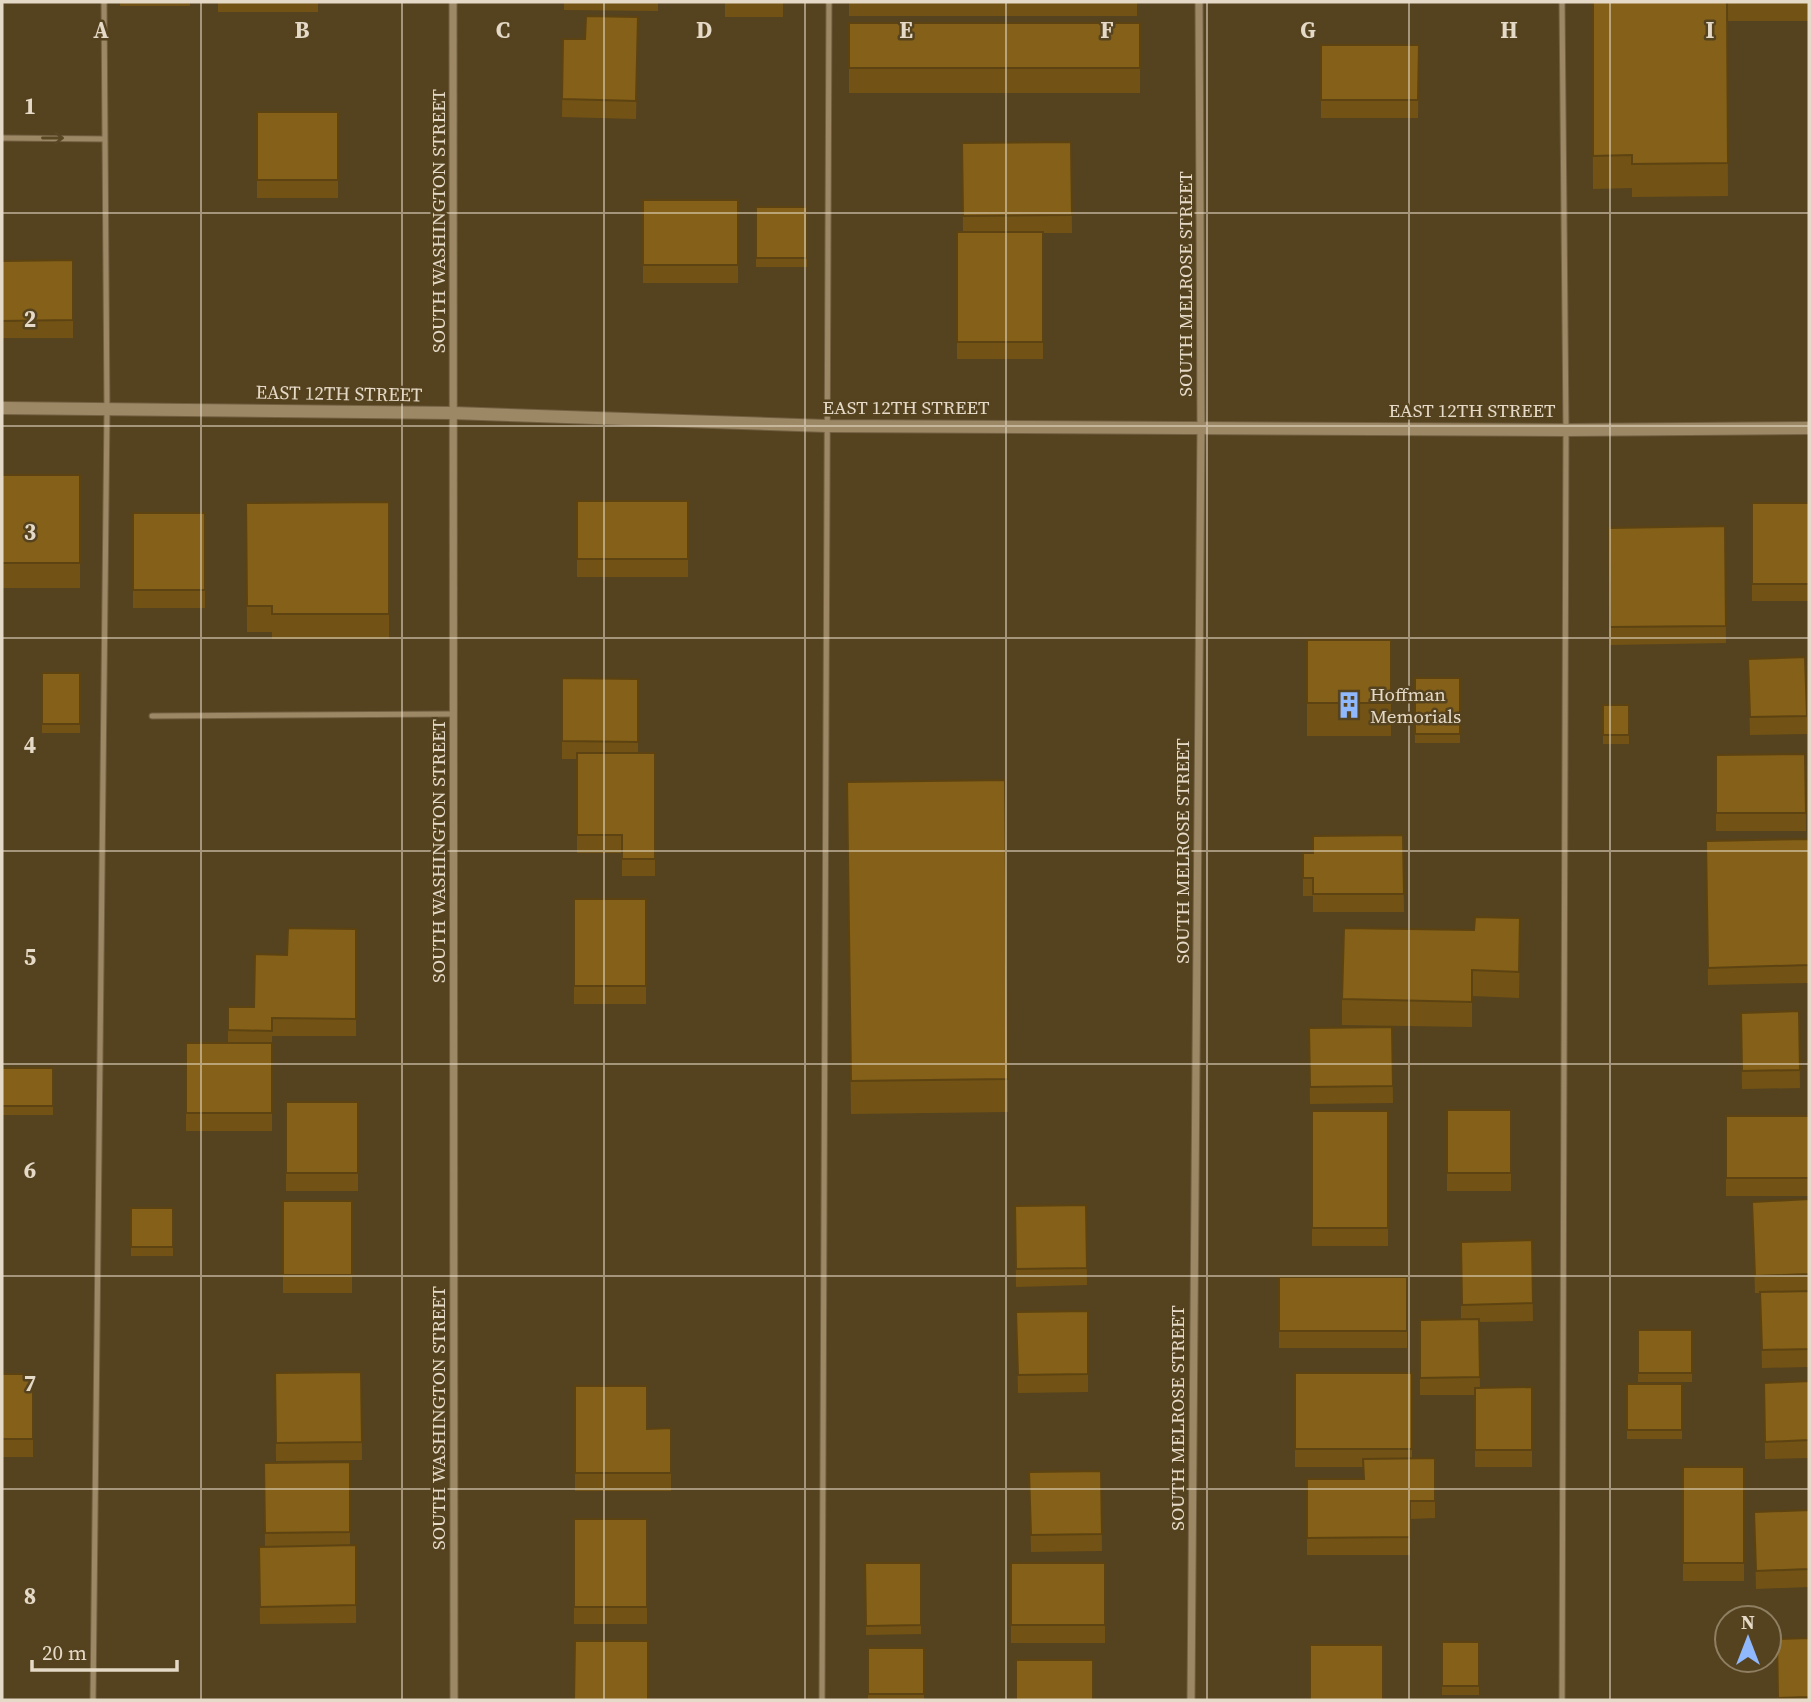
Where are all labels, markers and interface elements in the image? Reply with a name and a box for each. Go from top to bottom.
text: A [93,14,109,46]
text: B [295,14,310,46]
text: C [496,14,510,46]
text: D [696,14,712,46]
text: E [899,14,913,46]
text: F [1100,14,1114,46]
text: G [1300,14,1316,46]
text: H [1500,14,1518,46]
text: I [1706,14,1715,46]
street label: SOUTH WASHINGTON STREET [425,89,451,353]
text: 1 [24,90,36,122]
one-way arrow [41,131,64,145]
street label: SOUTH MELROSE STREET [1172,171,1198,397]
text: 2 [24,303,36,335]
street label: EAST 12TH STREET [255,379,423,407]
street label: EAST 12TH STREET [823,394,990,420]
street label: EAST 12TH STREET [1389,397,1556,423]
text: 3 [24,516,36,548]
place label: Hoffman Memorials [1370,681,1461,729]
building icon: Hoffman Memorials [1334,690,1364,720]
street label: SOUTH WASHINGTON STREET [425,719,451,983]
text: 4 [24,729,36,761]
street label: SOUTH MELROSE STREET [1169,738,1195,964]
text: 5 [24,941,36,973]
text: 6 [24,1154,36,1186]
street label: SOUTH WASHINGTON STREET [425,1286,451,1550]
street label: SOUTH MELROSE STREET [1164,1305,1190,1531]
text: 7 [24,1367,36,1399]
text: 8 [24,1580,36,1612]
north arrow [1713,1604,1783,1674]
text: N [1741,1609,1755,1635]
scale bar [32,1628,177,1672]
text: 20 m [42,1638,87,1667]

